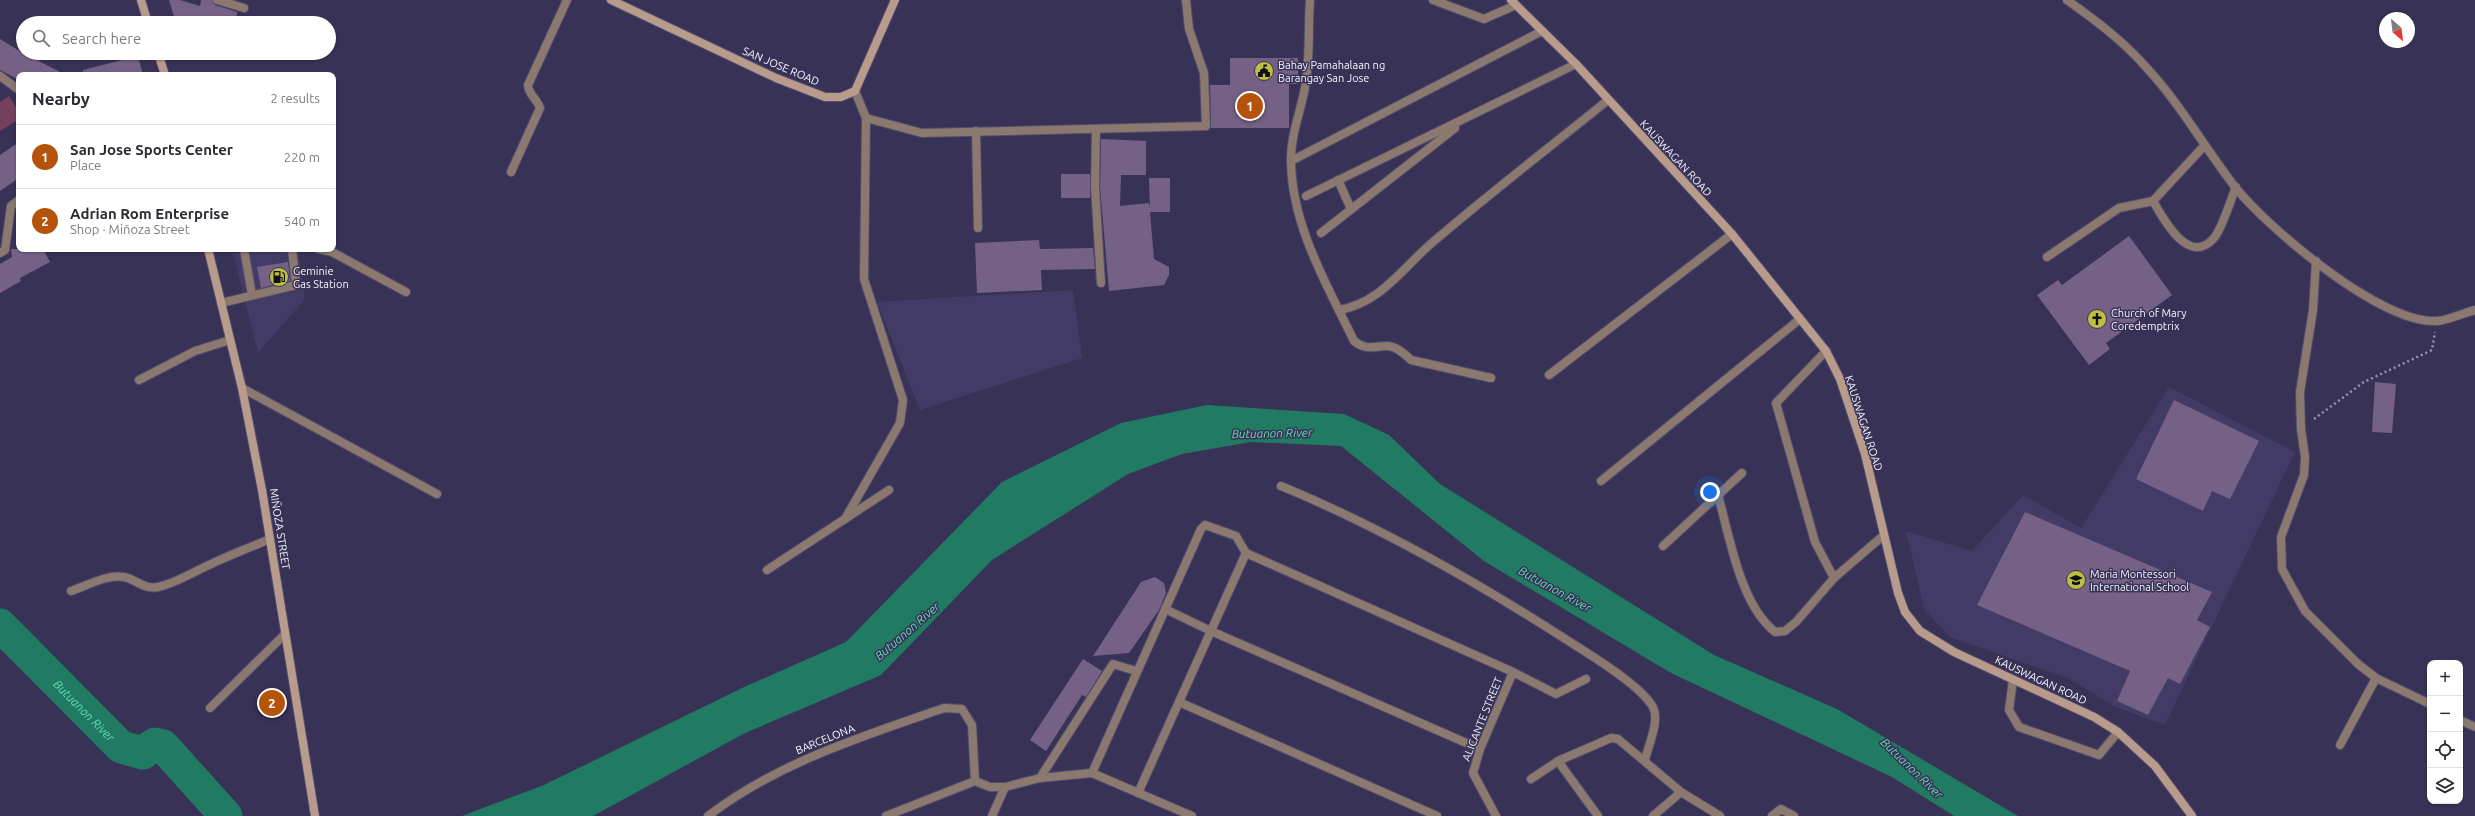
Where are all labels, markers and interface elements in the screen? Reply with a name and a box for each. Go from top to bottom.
north arrow [2379,12,2415,48]
search box [16,16,336,60]
icon: search [30,27,52,49]
text: Search here [62,30,141,47]
street label: SAN JOSE ROAD [741,44,821,88]
place label: Bahay Pamahalaan ng Barangay San Jose [1278,59,1385,84]
public building icon: Bahay Pamahalaan ng Barangay San Jose [1253,60,1275,82]
text: Nearby [32,89,90,108]
text: 2 results [270,91,320,105]
pin: 1 [1237,91,1263,121]
street label: KAUSWAGAN ROAD [1638,118,1714,199]
text: San Jose Sports Center [70,141,233,158]
text: 1 [41,150,49,164]
text: 220 m [284,150,320,164]
text: Place [70,158,101,172]
text: Adrian Rom Enterprise [70,205,229,222]
text: 2 [41,214,49,228]
text: 540 m [284,214,320,228]
text: Shop · Miñoza Street [70,222,190,236]
place label: Geminie Gas Station [293,265,349,290]
fuel station icon: Geminie Gas Station [268,266,290,288]
place label: Church of Mary Coredemptrix [2111,307,2187,332]
church icon: Church of Mary Coredemptrix [2086,308,2108,330]
street label: KAUSWAGAN ROAD [1843,374,1885,472]
water label: Butuanon River [1231,426,1313,440]
your location [1700,482,1720,502]
street label: MIÑOZA STREET [268,488,292,570]
water label: Butuanon River [1517,564,1594,614]
place label: Maria Montessori International School [2090,568,2189,593]
school or university icon: Maria Montessori International School [2065,569,2087,591]
water label: Butuanon River [872,599,942,662]
street label: KAUSWAGAN ROAD [1993,654,2089,707]
map controls [2427,660,2463,804]
button: + [2427,660,2463,696]
street label: ALICANTE STREET [1460,675,1504,763]
water label: Butuanon River [51,677,118,744]
pin: 2 [259,688,285,718]
button: − [2427,696,2463,732]
street label: BARCELONA [794,721,857,756]
button: locate [2427,732,2463,768]
water label: Butuanon River [1878,735,1946,801]
button: layers [2427,768,2463,804]

